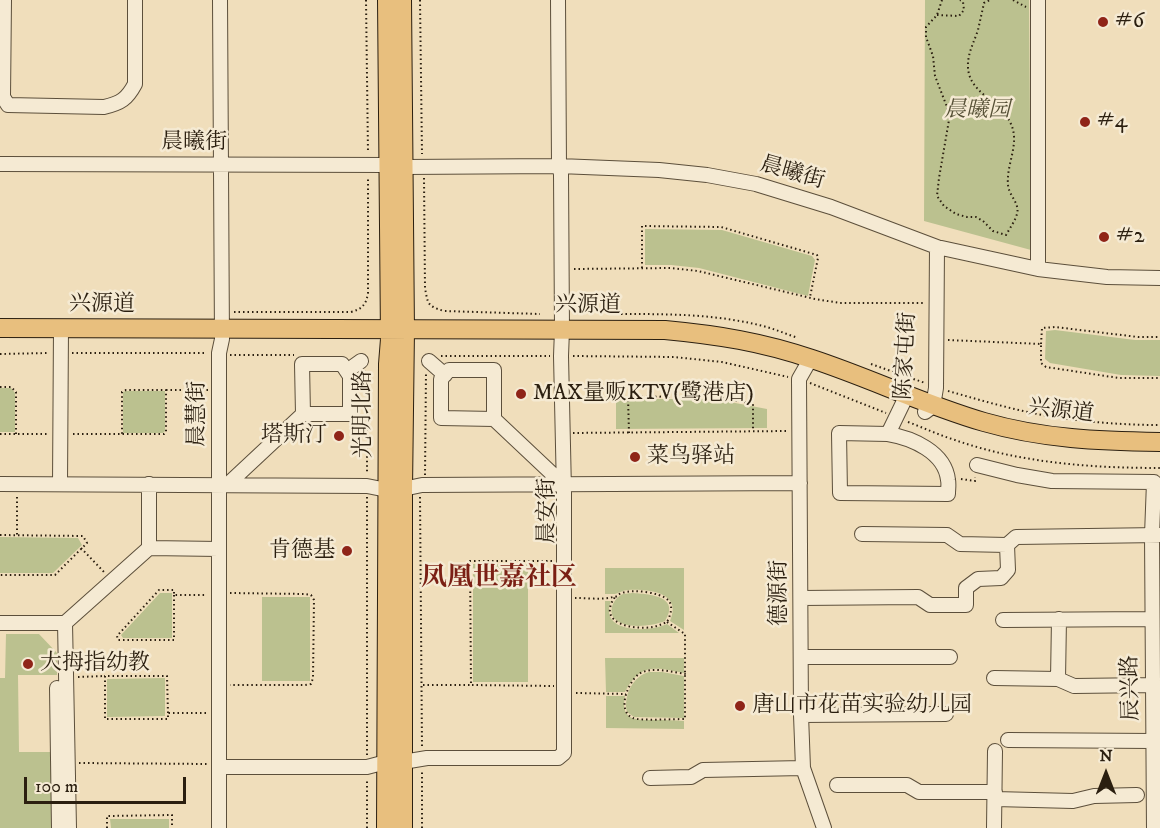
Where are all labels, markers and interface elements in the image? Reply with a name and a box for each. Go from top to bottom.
place label: #6 [1115,9,1144,35]
marker: #6 [1096,15,1110,29]
park label: 晨曦园 [944,98,1010,124]
place label: #4 [1097,109,1127,135]
marker: #4 [1078,115,1092,129]
street label: 晨曦街 [161,130,227,156]
street label: 晨曦街 [757,152,827,196]
place label: #2 [1116,224,1144,250]
marker: #2 [1097,230,1111,244]
street label: 兴源道 [69,292,135,318]
street label: 兴源道 [555,293,621,319]
street label: 陈家屯街 [892,311,922,401]
street label: 光明北路 [351,370,377,458]
street label: 晨慧街 [185,381,211,447]
place label: MAX量贩KTV(鹭港店) [533,381,754,407]
marker: MAX量贩KTV(鹭港店) [514,387,528,401]
street label: 兴源道 [1027,395,1095,429]
place label: 塔斯汀 [261,423,327,449]
marker: 塔斯汀 [332,429,346,443]
place label: 菜鸟驿站 [647,444,735,470]
marker: 菜鸟驿站 [628,450,642,464]
street label: 晨安街 [535,478,561,544]
place label: 肯德基 [269,538,335,564]
marker: 肯德基 [340,544,354,558]
street label: 德源街 [767,560,793,626]
district label: 凤凰世嘉社区 [421,564,577,596]
place label: 大拇指幼教 [40,651,150,677]
street label: 辰兴路 [1118,655,1146,721]
marker: 大拇指幼教 [21,657,35,671]
place label: 唐山市花苗实验幼儿园 [752,693,972,719]
marker: 唐山市花苗实验幼儿园 [733,699,747,713]
north arrow [1076,744,1136,804]
text: N [1099,746,1113,766]
scale bar [27,765,189,803]
text: 100 m [35,776,78,798]

